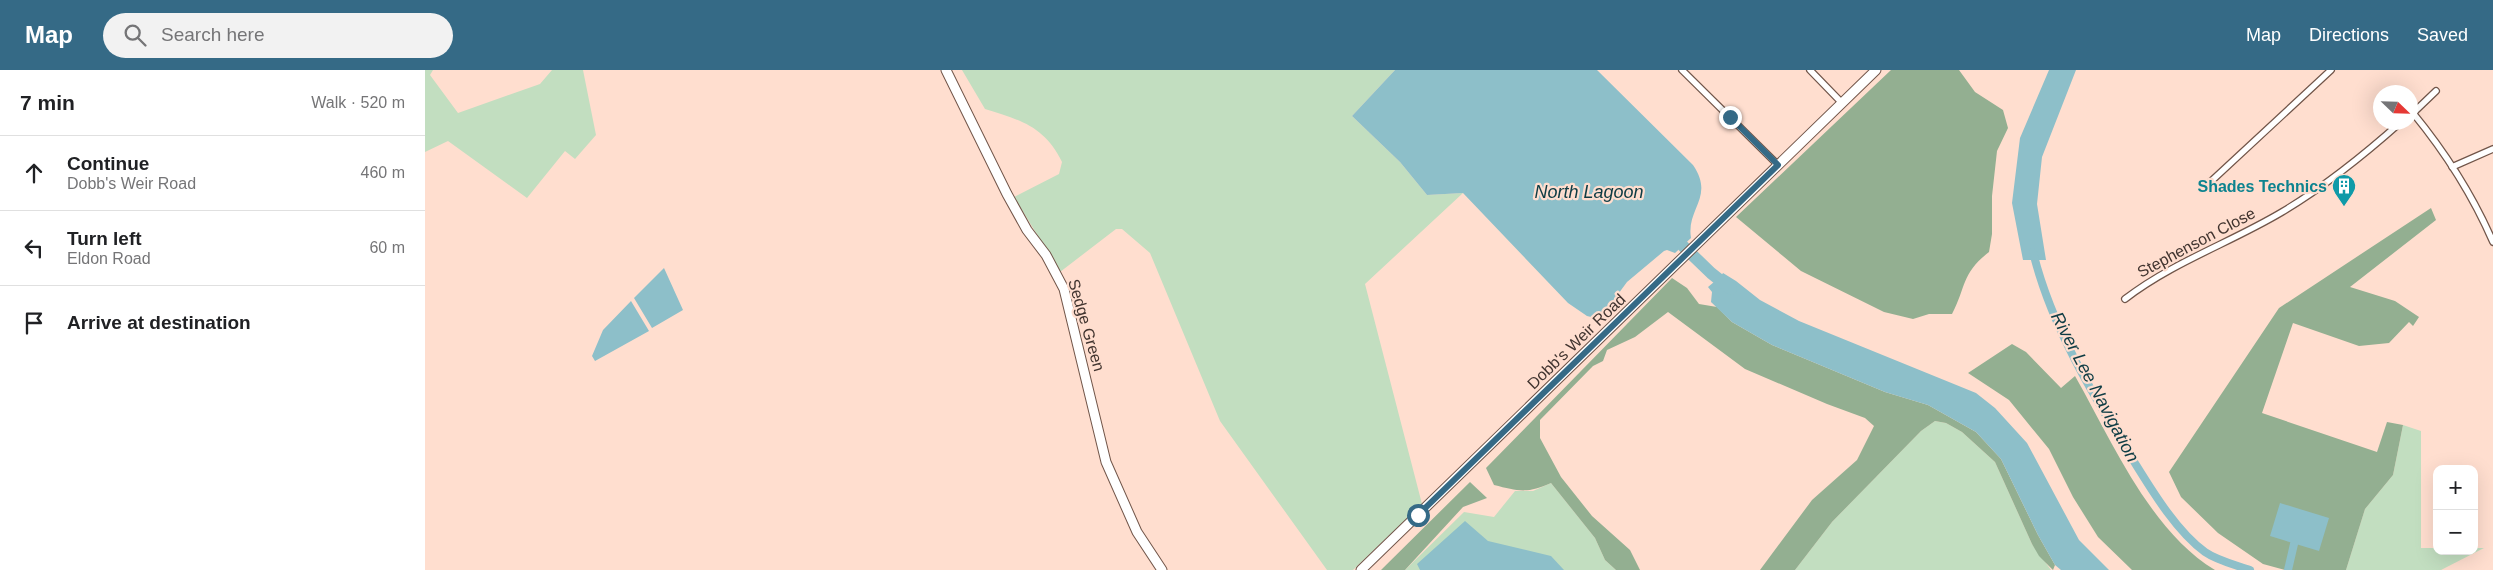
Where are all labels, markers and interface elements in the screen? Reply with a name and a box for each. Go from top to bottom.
search box [103,13,453,58]
text: Map [25,21,73,48]
icon: search [121,21,149,49]
text: Search here [161,24,265,45]
text: Map [2246,25,2281,45]
text: Directions [2309,25,2389,45]
text: Saved [2417,25,2468,45]
north arrow [2373,85,2418,130]
text: 7 min [20,91,75,114]
text: Walk · 520 m [311,94,405,111]
route end [1719,106,1742,129]
text: Continue [67,153,149,174]
icon: ahead [20,159,48,187]
text: 460 m [361,164,405,181]
building icon: Shades Technics [2331,173,2357,207]
text: Dobb's Weir Road [67,175,196,192]
place label: Shades Technics [2197,178,2327,195]
water label: North Lagoon [1534,182,1644,202]
street label: Stephenson Close [2135,204,2258,281]
text: Turn left [67,228,142,249]
icon: left [20,234,48,262]
text: 60 m [369,239,405,256]
text: Eldon Road [67,250,151,267]
street label: Sedge Green [1065,277,1108,373]
street label: Dobb's Weir Road [1524,290,1629,392]
icon: arrive [20,309,48,337]
water label: River Lee Navigation [2047,309,2143,465]
text: Arrive at destination [67,312,251,333]
map controls [2433,465,2478,555]
button: + [2433,465,2478,510]
route start [1407,504,1430,527]
button: − [2433,510,2478,555]

